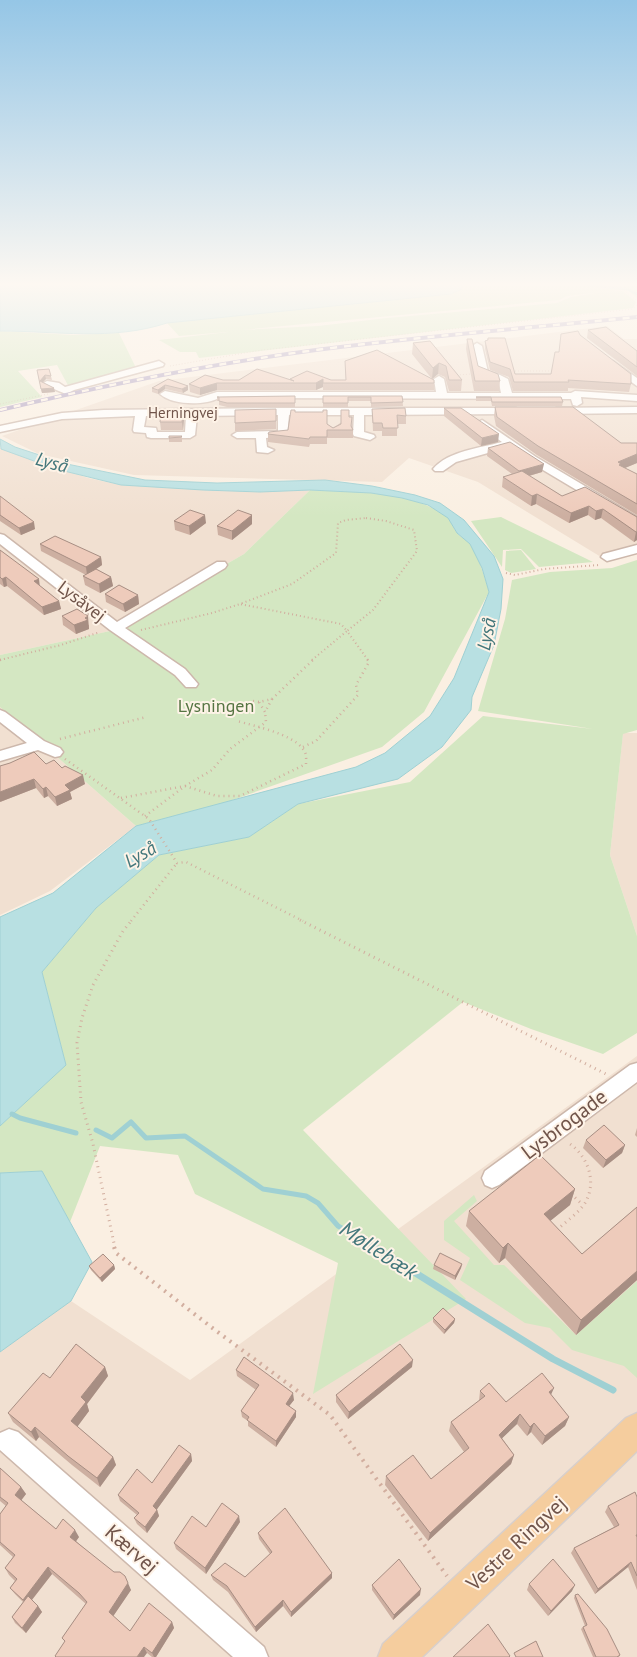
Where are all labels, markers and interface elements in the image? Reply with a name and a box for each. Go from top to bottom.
street label: Herningvej [148,403,218,422]
water label: Lyså [33,446,72,478]
street label: Lysåvej [53,575,111,627]
water label: Lyså [471,615,501,652]
park label: Lysningen [178,694,254,717]
water label: Lyså [120,835,161,873]
street label: Lysbrogade [516,1083,612,1165]
water label: Møllebæk [335,1214,424,1286]
street label: Vestre Ringvej [459,1490,572,1597]
street label: Kærvej [100,1518,164,1580]

